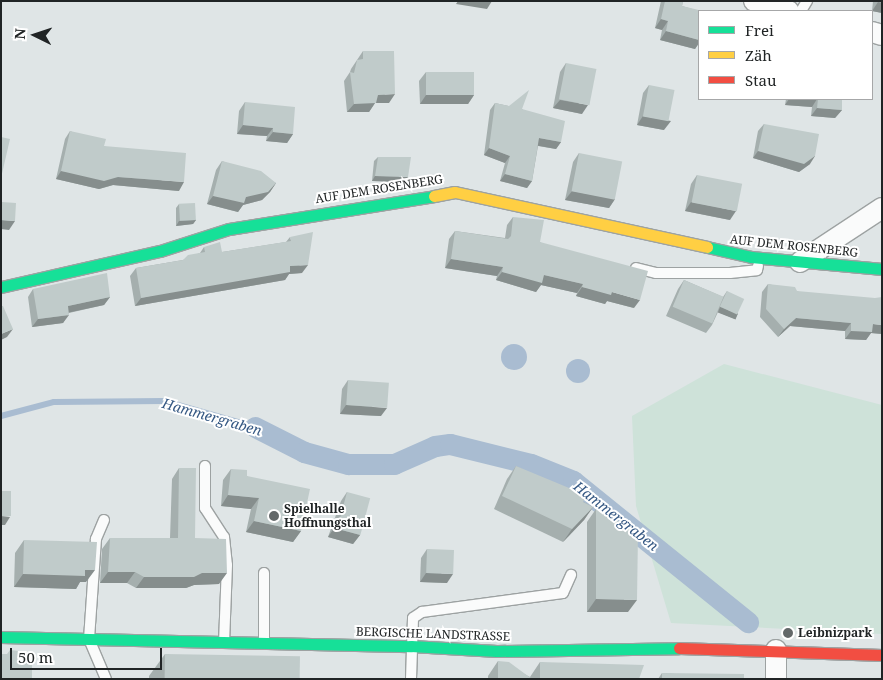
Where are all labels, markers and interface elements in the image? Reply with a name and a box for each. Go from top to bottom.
north arrow [10,10,60,60]
legend [698,10,873,100]
text: Frei [745,20,774,40]
text: N [10,28,29,40]
text: Zäh [745,45,772,65]
text: Stau [745,70,776,90]
street label: AUF DEM ROSENBERG [314,172,444,206]
street label: AUF DEM ROSENBERG [729,232,859,260]
water label: Hammergraben [160,395,264,439]
water label: Hammergraben [570,478,662,554]
place label: Spielhalle Hoffnungsthal [284,502,371,530]
marker: Spielhalle Hoffnungsthal [268,510,280,522]
street label: BERGISCHE LANDSTRASSE [356,624,510,644]
place label: Leibnizpark [798,626,872,640]
marker: Leibnizpark [782,627,794,639]
scale bar [12,638,165,670]
text: 50 m [18,647,53,667]

